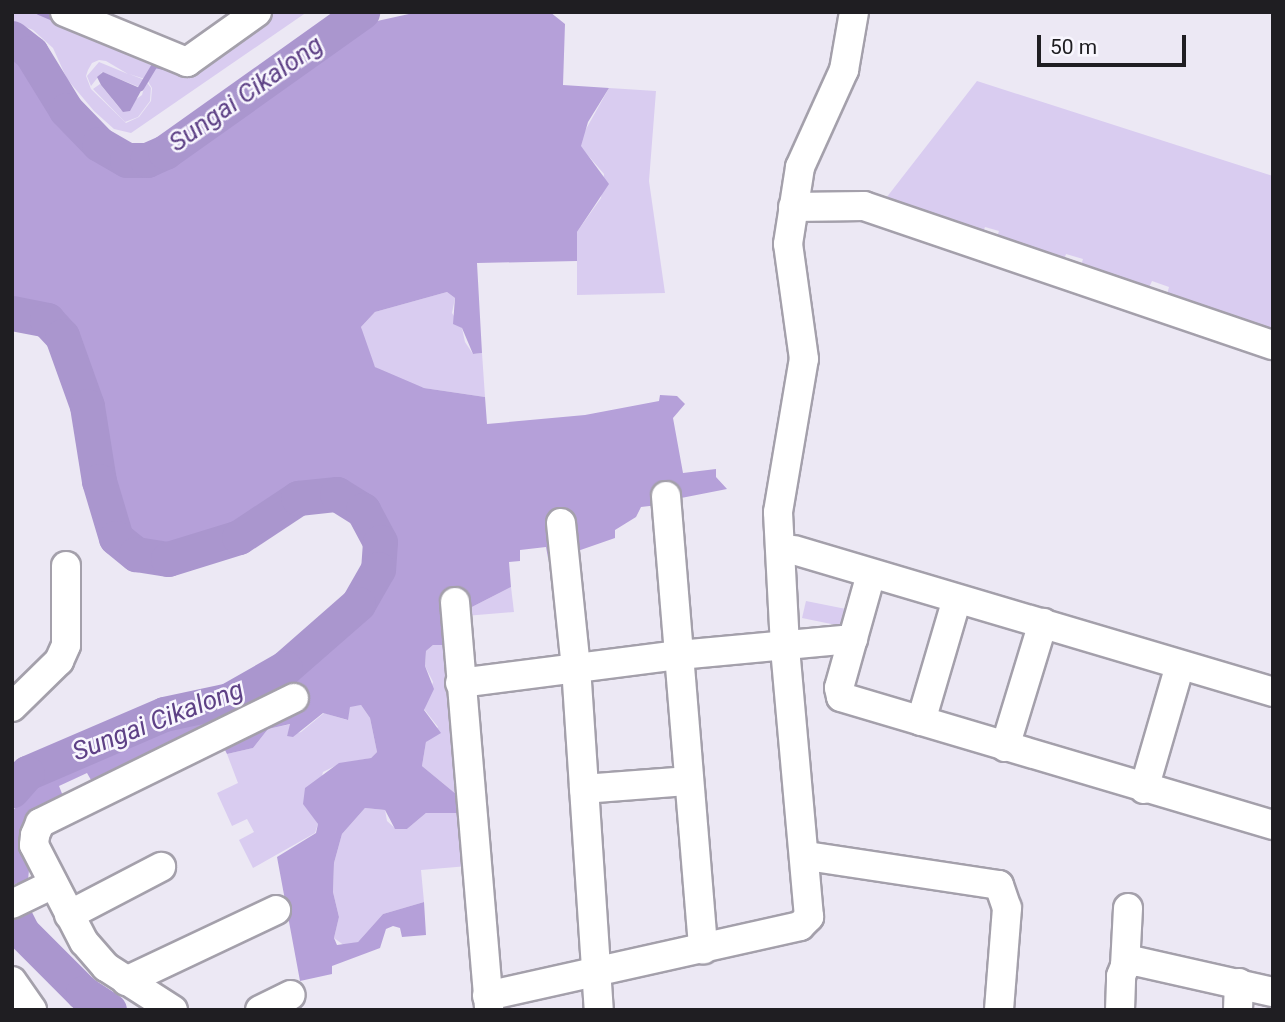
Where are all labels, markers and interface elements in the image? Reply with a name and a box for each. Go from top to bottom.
scale bar [1040,21,1189,65]
water label: Sungai Cikalong [163,29,329,159]
text: 50 m [1050,35,1097,59]
water label: Sungai Cikalong [68,674,248,768]

